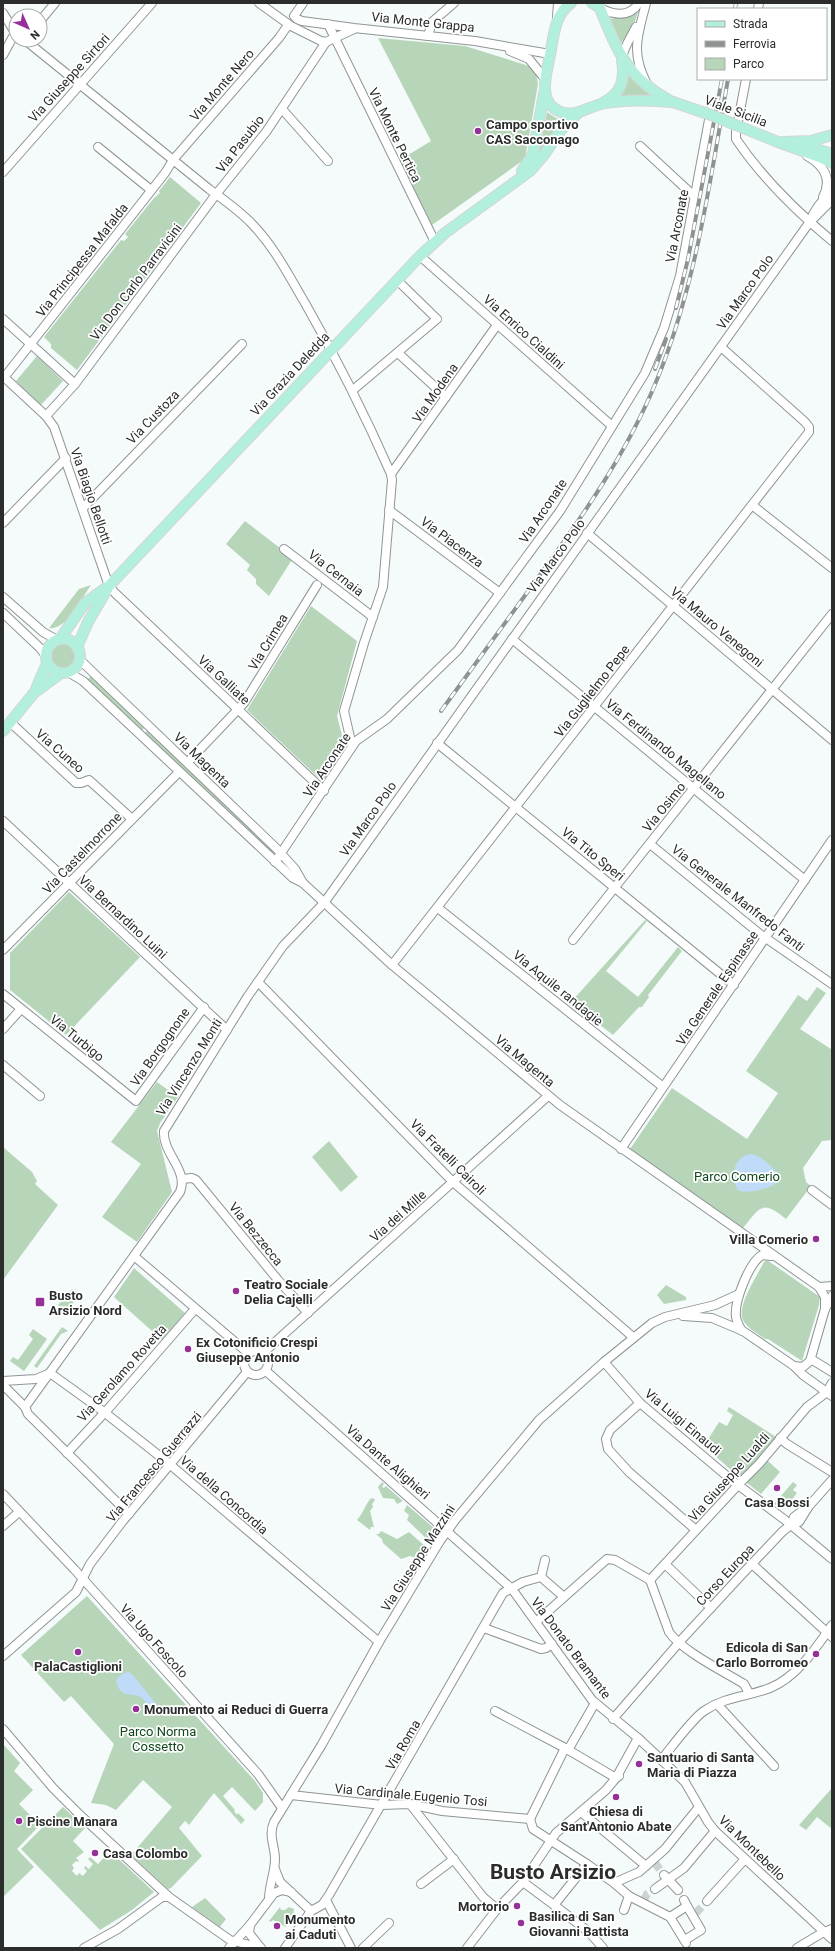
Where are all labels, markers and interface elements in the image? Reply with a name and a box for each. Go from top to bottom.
north arrow [8,8,48,48]
legend [697,8,827,80]
street label: Via Monte Grappa [371,9,475,35]
text: Strada [733,17,768,31]
text: N [27,27,42,42]
street label: Via Giuseppe Sirtori [25,31,113,125]
text: Ferrovia [733,37,776,51]
street label: Via Monte Nero [187,46,257,124]
text: Parco [733,57,764,71]
street label: Via Monte Pertica [366,85,424,185]
street label: Viale Sicilia [702,92,770,130]
street label: Via Pasubio [213,112,267,176]
place label: Campo sportivo CAS Sacconago [486,117,579,147]
marker: Campo sportivo CAS Sacconago [473,126,483,136]
street label: Via Arconate [663,188,691,264]
street label: Via Principessa Mafalda [33,200,131,320]
street label: Via Don Carlo Parravicini [87,221,185,343]
street label: Via Marco Polo [714,252,776,332]
street label: Via Enrico Cialdini [480,292,568,372]
street label: Via Grazia Deledda [247,329,333,419]
street label: Via Modena [409,360,461,426]
street label: Via Custoza [124,387,182,447]
street label: Via Biagio Bellotti [67,446,115,546]
street label: Via Arconate [516,476,570,546]
street label: Via Piacenza [418,514,486,570]
street label: Via Marco Polo [524,516,588,596]
street label: Via Cernaia [305,547,367,599]
street label: Via Mauro Venegoni [668,584,766,670]
street label: Via Crimea [245,611,291,673]
street label: Via Guglielmo Pepe [551,642,633,740]
street label: Via Galliate [195,652,253,708]
street label: Via Ferdinando Magellano [603,696,729,802]
street label: Via Cuneo [33,726,87,776]
street label: Via Magenta [171,729,233,791]
street label: Via Arconate [300,730,354,800]
street label: Via Marco Polo [337,779,399,859]
street label: Via Osimo [639,779,689,835]
street label: Via Castelmorrone [39,809,125,897]
street label: Via Tito Speri [558,824,628,884]
street label: Via Generale Manfredo Fanti [669,842,807,954]
street label: Via Bernardino Luini [76,872,170,962]
street label: Via Generale Espinasse [673,928,761,1048]
street label: Via Aquile randagie [510,947,606,1029]
street label: Via Borgognone [127,1005,193,1089]
street label: Via Turbigo [47,1012,107,1064]
street label: Via Vincenzo Monti [153,1016,225,1118]
street label: Via Magenta [492,1032,558,1090]
street label: Via Fratelli Cairoli [407,1116,489,1198]
park label: Parco Comerio [694,1169,780,1184]
street label: Via dei Mille [367,1187,429,1245]
street label: Via Bezzecca [226,1199,286,1269]
place label: Villa Comerio [729,1232,808,1247]
marker: Villa Comerio [811,1234,821,1244]
place label: Teatro Sociale Delia Cajelli [244,1277,328,1307]
marker: Teatro Sociale Delia Cajelli [231,1286,241,1296]
place label: Busto Arsizio Nord [49,1288,122,1318]
marker: Busto Arsizio Nord [34,1296,46,1308]
street label: Via Gerolamo Rovetta [74,1321,170,1425]
place label: Ex Cotonificio Crespi Giuseppe Antonio [196,1335,318,1365]
marker: Ex Cotonificio Crespi Giuseppe Antonio [183,1344,193,1354]
street label: Via Luigi Einaudi [642,1386,724,1458]
street label: Via Francesco Guerrazzi [103,1409,205,1525]
street label: Via Dante Alighieri [343,1422,433,1502]
street label: Via Giuseppe Lualdi [685,1430,773,1524]
street label: Via della Concordia [177,1453,271,1537]
marker: Casa Bossi [772,1483,782,1493]
place label: Casa Bossi [745,1495,809,1510]
street label: Via Giuseppe Mazzini [378,1502,458,1614]
street label: Corso Europa [693,1541,757,1609]
street label: Via Donato Bramante [528,1594,614,1702]
street label: Via Ugo Foscolo [117,1601,191,1681]
place label: Edicola di San Carlo Borromeo [716,1640,808,1670]
marker: PalaCastiglioni [73,1647,83,1657]
marker: Edicola di San Carlo Borromeo [811,1649,821,1659]
place label: PalaCastiglioni [34,1659,122,1674]
place label: Monumento ai Reduci di Guerra [144,1702,328,1717]
marker: Monumento ai Reduci di Guerra [131,1704,141,1714]
street label: Via Roma [383,1717,423,1773]
park label: Parco Norma Cossetto [120,1724,196,1754]
place label: Santuario di Santa Maria di Piazza [647,1750,754,1780]
marker: Santuario di Santa Maria di Piazza [634,1759,644,1769]
street label: Via Cardinale Eugenio Tosi [334,1781,488,1809]
marker: Chiesa di Sant'Antonio Abate [611,1792,621,1802]
place label: Chiesa di Sant'Antonio Abate [560,1804,672,1834]
street label: Via Montebello [716,1812,788,1884]
place label: Piscine Manara [27,1814,117,1829]
marker: Piscine Manara [14,1816,24,1826]
place label: Casa Colombo [103,1846,188,1861]
marker: Casa Colombo [90,1848,100,1858]
district label: Busto Arsizio [490,1860,616,1884]
place label: Mortorio [458,1899,509,1914]
marker: Mortorio [512,1901,522,1911]
place label: Basilica di San Giovanni Battista [529,1909,629,1939]
place label: Monumento ai Caduti [285,1912,355,1942]
marker: Basilica di San Giovanni Battista [516,1918,526,1928]
marker: Monumento ai Caduti [272,1921,282,1931]

